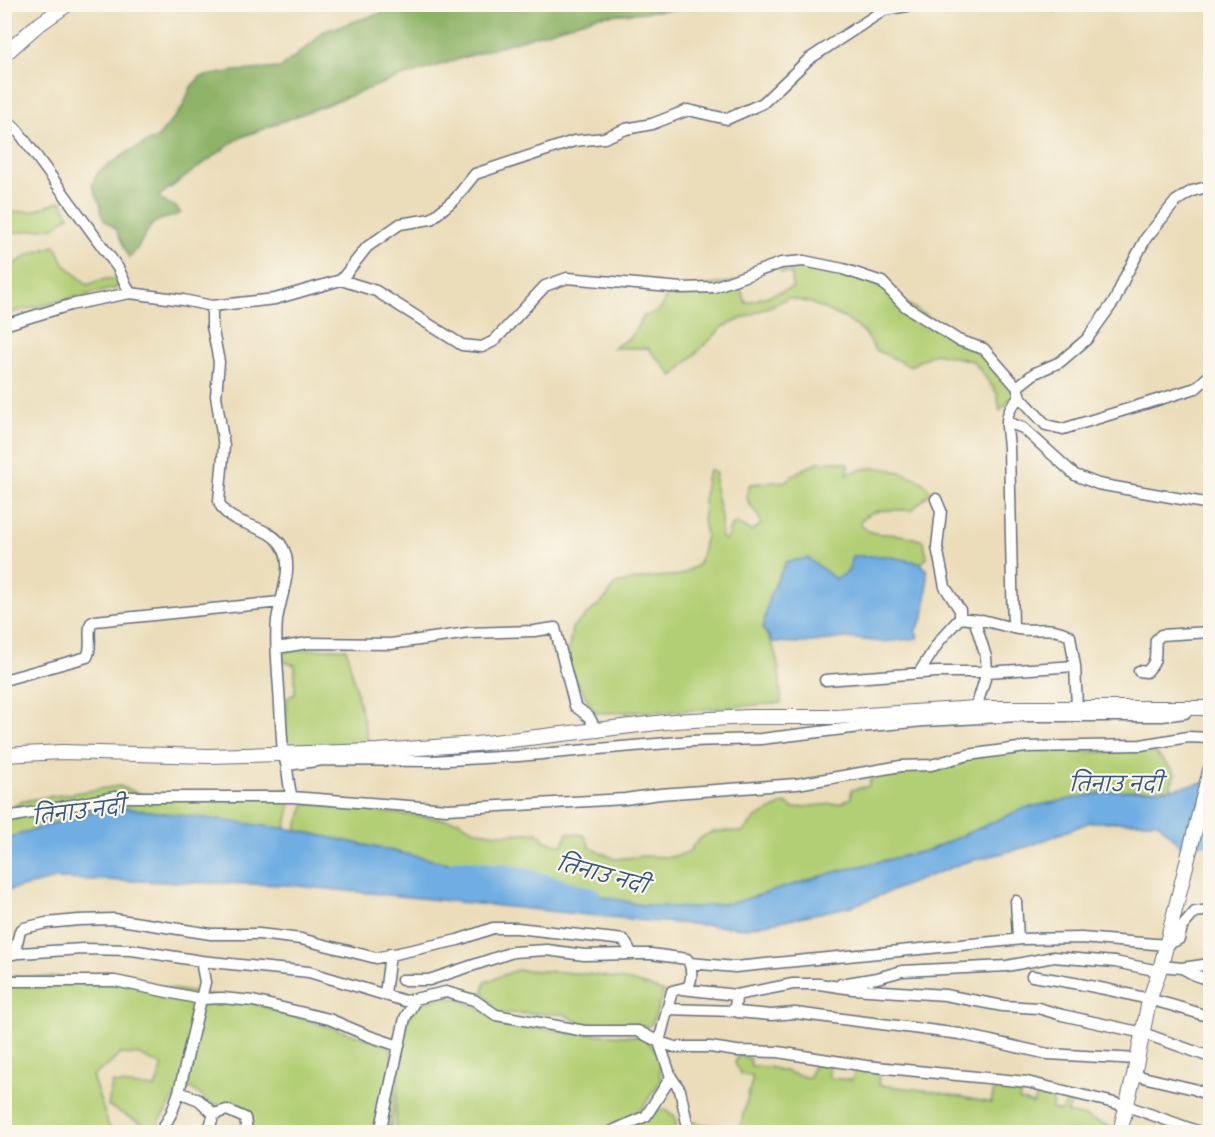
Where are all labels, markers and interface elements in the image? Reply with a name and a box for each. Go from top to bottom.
water label: तिनाउ नदी [1069,768,1168,799]
water label: तिनाउ नदी [30,789,132,832]
water label: तिनाउ नदी [553,847,657,902]

